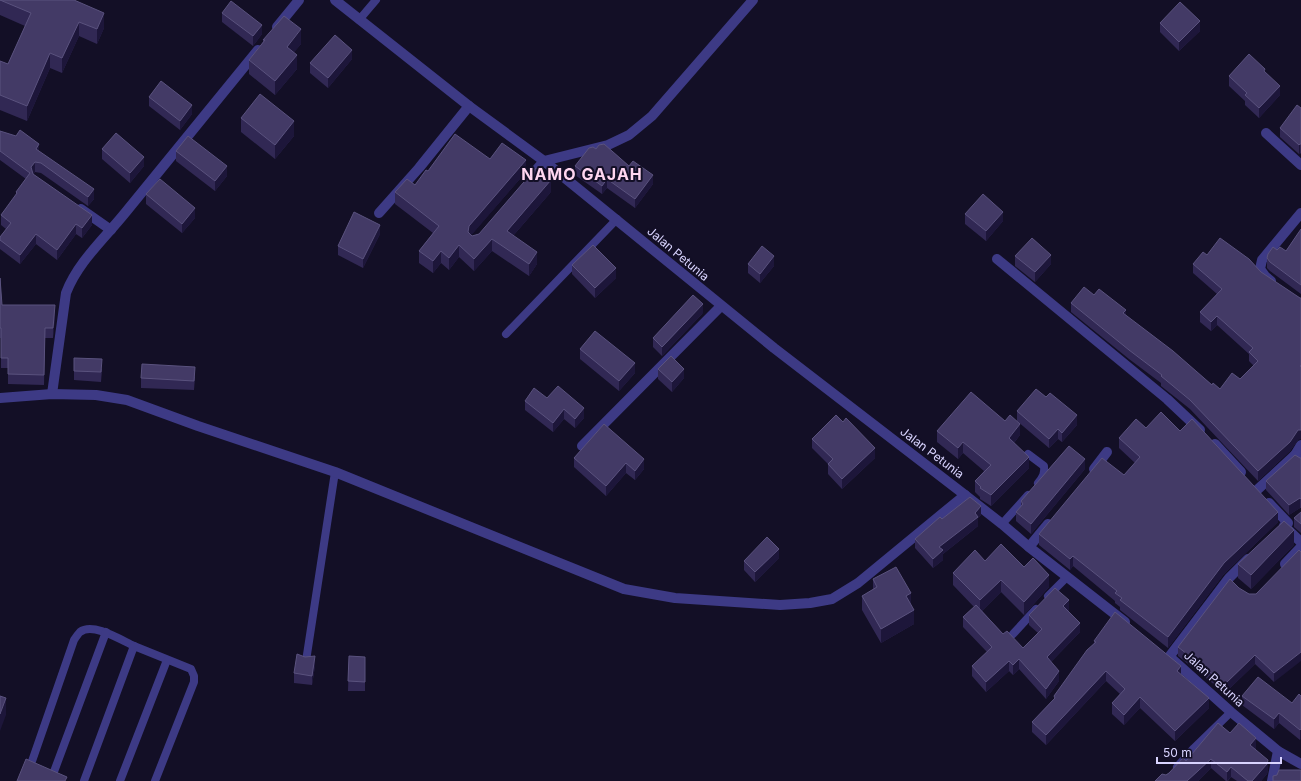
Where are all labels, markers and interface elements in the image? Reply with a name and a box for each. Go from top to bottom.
district label: NAMO GAJAH [521,164,643,184]
street label: Jalan Petunia [644,223,712,284]
street label: Jalan Petunia [897,424,967,481]
street label: Jalan Petunia [1181,648,1248,710]
scale bar [1157,739,1281,765]
text: 50 m [1163,745,1192,760]

